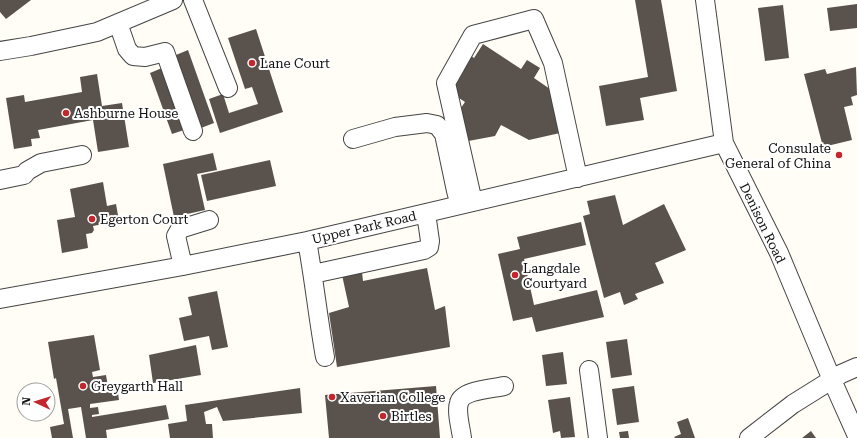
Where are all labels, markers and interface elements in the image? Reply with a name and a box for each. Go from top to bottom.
place label: Lane Court [260,56,330,71]
marker: Lane Court [247,58,257,68]
place label: Ashburne House [74,106,178,121]
marker: Ashburne House [61,108,71,118]
place label: Consulate General of China [725,141,831,171]
marker: Consulate General of China [834,150,844,160]
street label: Denison Road [737,181,789,266]
street label: Upper Park Road [310,208,418,247]
place label: Egerton Court [100,212,188,227]
marker: Egerton Court [87,214,97,224]
place label: Langdale Courtyard [523,261,588,291]
marker: Langdale Courtyard [510,270,520,280]
place label: Greygarth Hall [91,379,183,394]
marker: Greygarth Hall [78,381,88,391]
north arrow [16,382,56,422]
place label: Xaverian College [340,390,445,405]
marker: Xaverian College [327,392,337,402]
text: N [20,396,33,406]
place label: Birtles [391,409,432,424]
marker: Birtles [378,411,388,421]

